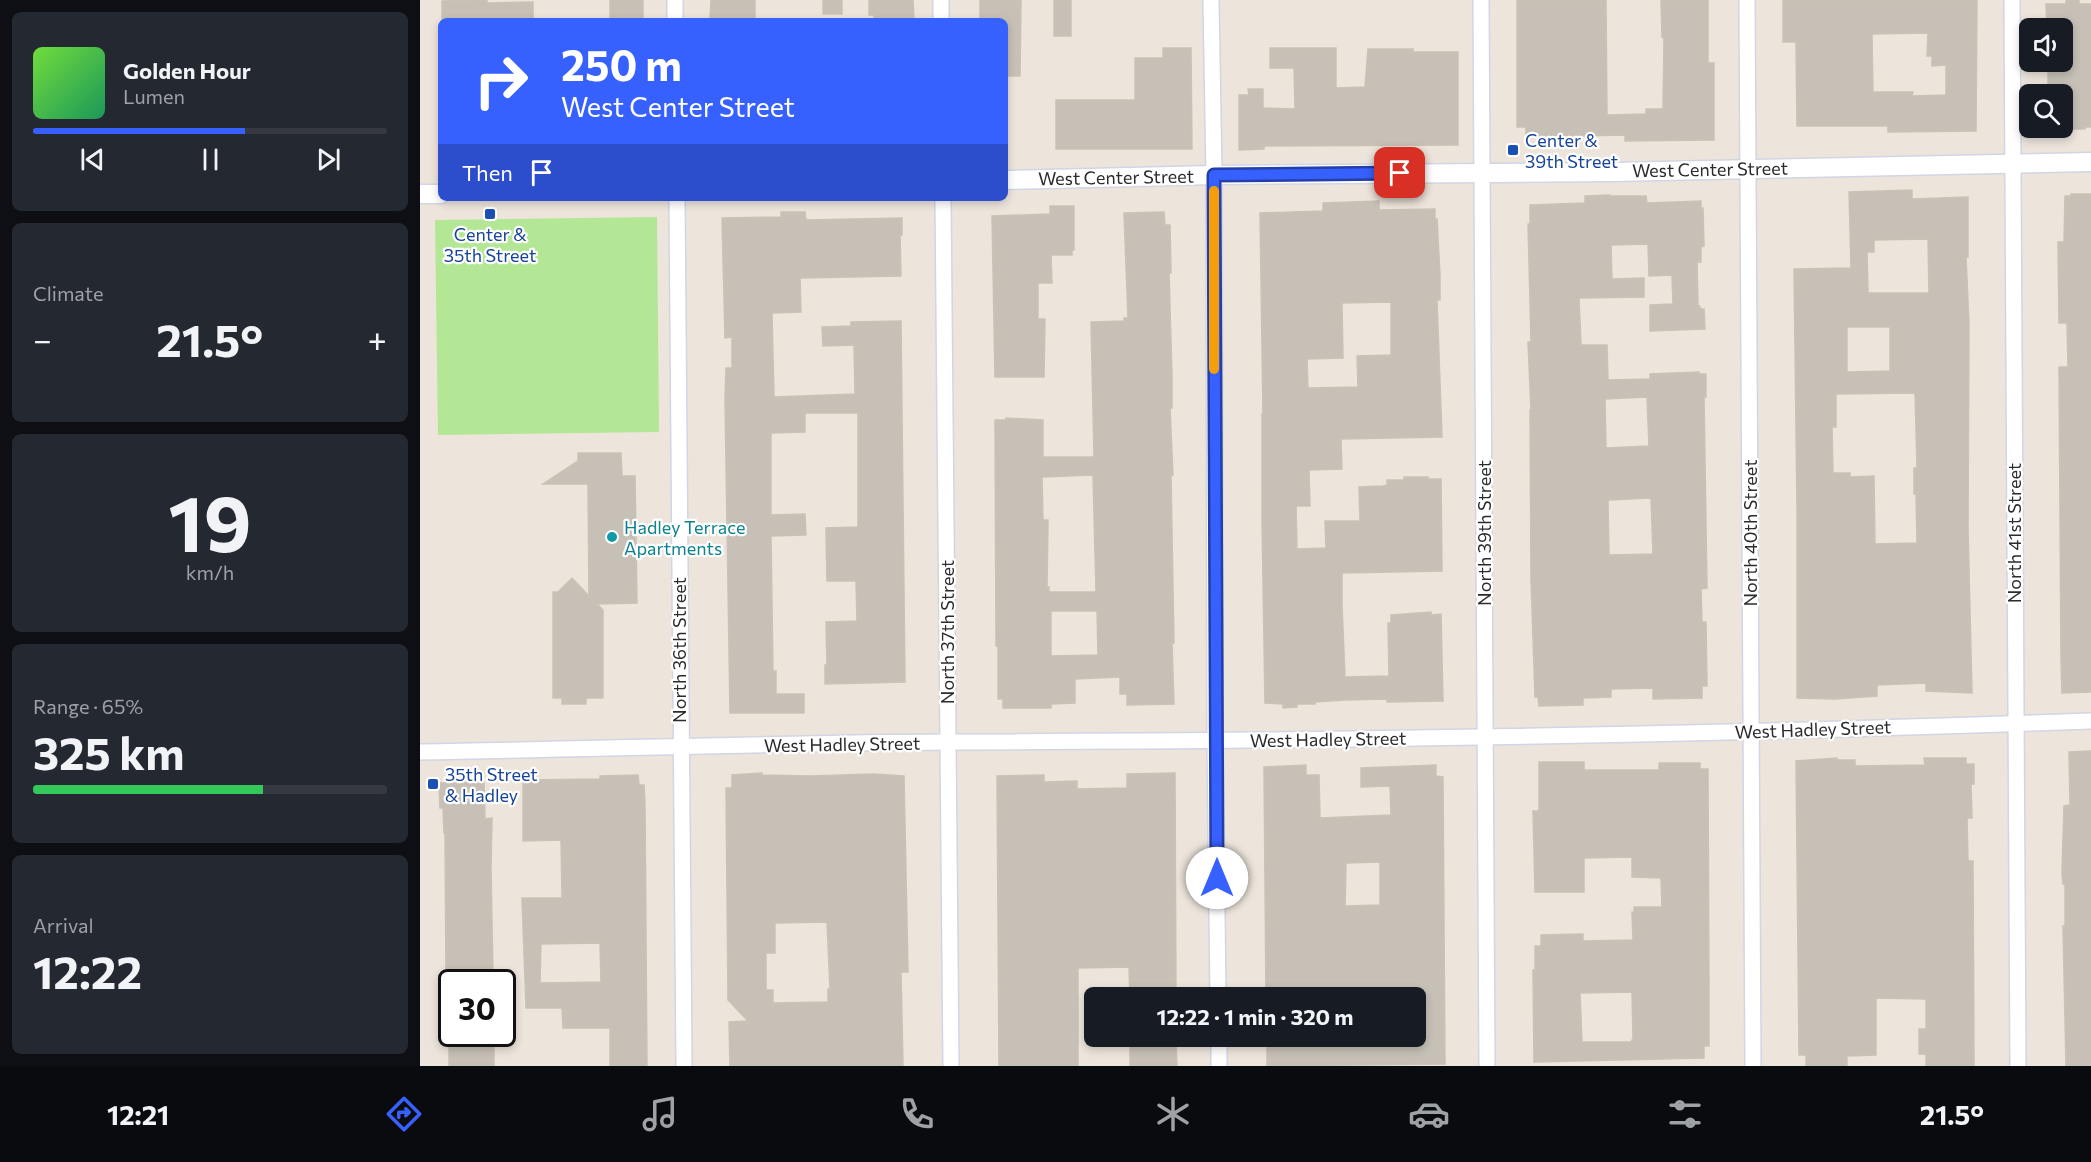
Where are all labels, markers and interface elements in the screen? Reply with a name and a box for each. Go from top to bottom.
map controls [2019,18,2073,138]
button: sound [2019,18,2073,72]
text: 250 m [561,38,682,90]
icon: right [462,42,540,120]
text: Golden Hour [123,57,251,84]
text: Lumen [123,84,185,108]
button: search [2019,84,2073,138]
text: West Center Street [561,90,795,123]
place label: Center & 39th Street [1525,129,1618,172]
icon: previous [76,143,109,176]
icon: pause [194,143,227,176]
icon: next [312,143,345,176]
marker: Center & 39th Street [1506,143,1520,157]
pin [1374,147,1425,198]
icon: arrive [525,156,558,189]
icon: arrive [1383,156,1416,189]
street label: West Center Street [1632,157,1788,181]
text: Then [462,159,513,186]
street label: West Center Street [1038,165,1194,189]
marker: Center & 35th Street [483,207,497,221]
place label: Center & 35th Street [444,223,536,266]
text: Climate [33,281,103,305]
text: 21.5° [156,311,263,366]
text: − [33,318,52,359]
text: + [368,318,387,359]
street label: North 40th Street [1739,459,1761,607]
street label: North 39th Street [1473,460,1495,606]
street label: North 41st Street [2003,463,2025,603]
text: 19 [168,473,252,568]
place label: Hadley Terrace Apartments [624,516,746,559]
marker: Hadley Terrace Apartments [605,530,619,544]
text: km/h [186,560,234,584]
street label: North 37th Street [936,560,958,704]
street label: North 36th Street [668,577,690,723]
text: Range · 65% [33,694,143,718]
street label: West Hadley Street [1734,715,1892,743]
text: 325 km [33,724,184,779]
street label: West Hadley Street [1250,727,1406,751]
street label: West Hadley Street [764,732,920,756]
place label: 35th Street & Hadley [445,763,538,806]
marker: 35th Street & Hadley [426,777,440,791]
position arrow [1185,846,1249,910]
text: Arrival [33,913,94,937]
text: 12:22 [33,943,142,998]
speed limit sign: 30 [438,969,516,1047]
text: 12:22 · 1 min · 320 m [1156,1003,1354,1030]
icon: directions [383,1093,425,1135]
icon: music [639,1093,681,1135]
icon: phone [896,1093,938,1135]
icon: climate [1152,1093,1194,1135]
icon: car [1408,1093,1450,1135]
icon: filters [1664,1093,1706,1135]
text: 12:21 [107,1098,169,1131]
text: 21.5° [1920,1098,1984,1131]

